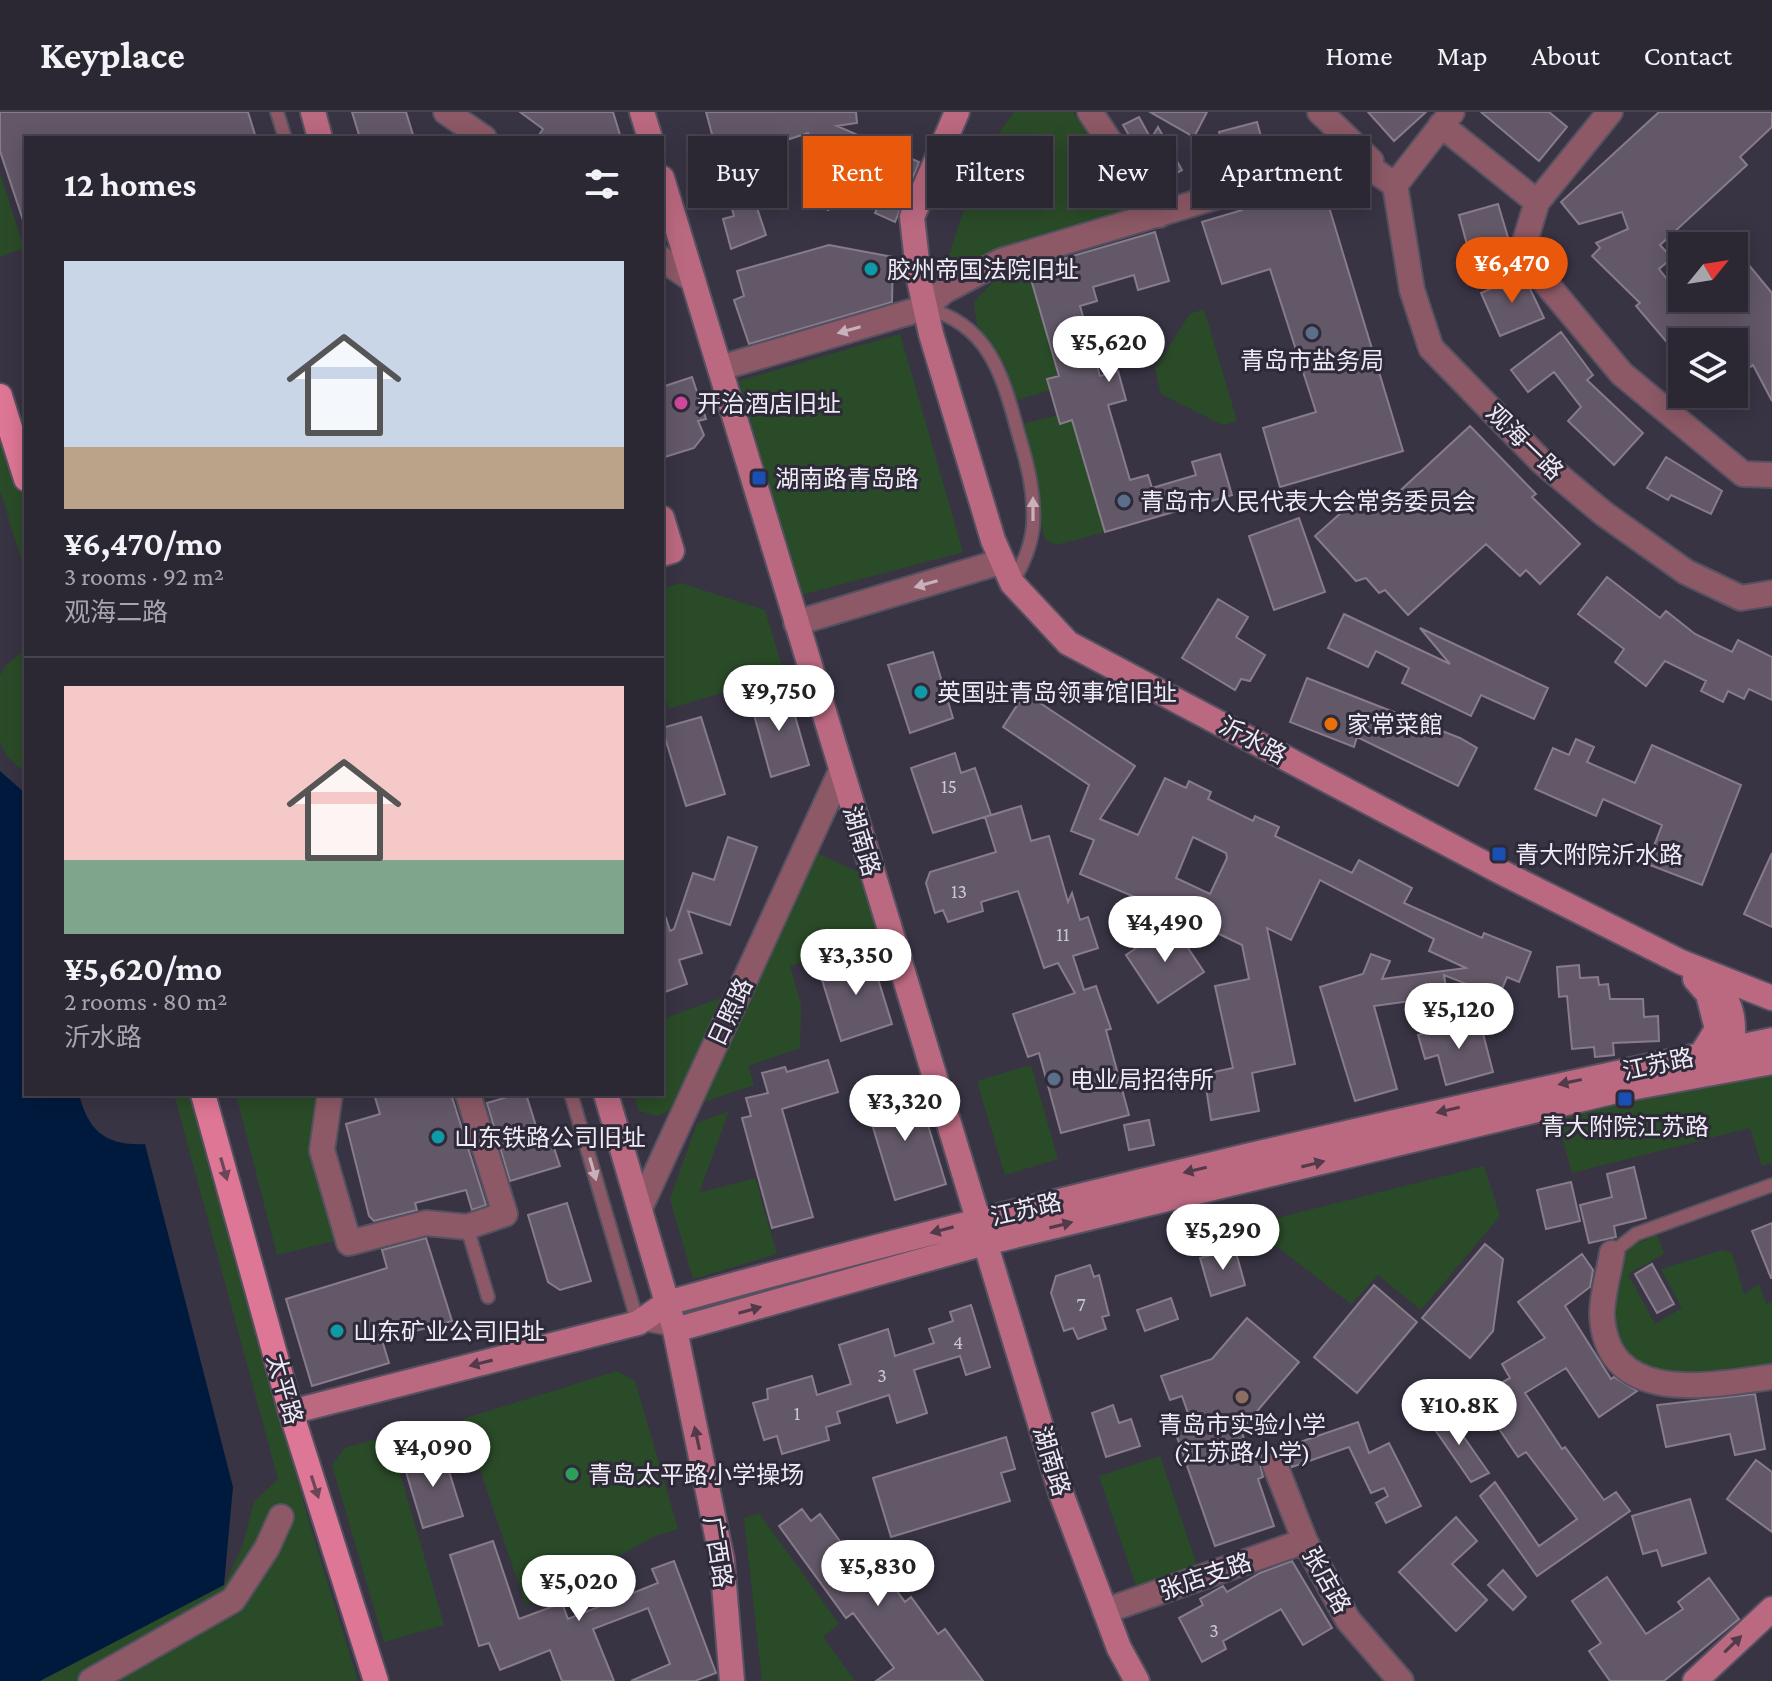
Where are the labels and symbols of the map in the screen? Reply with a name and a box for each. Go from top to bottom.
north arrow [1668,232,1748,312]
pin: ¥6,470 [1447,237,1577,305]
place label: 胶州帝国法院旧址 [887,256,1079,283]
marker: 胶州帝国法院旧址 [862,260,880,278]
pin: ¥5,620 [1044,316,1174,384]
one-way arrow [837,324,861,337]
marker: 青岛市盐务局 [1303,324,1321,342]
place label: 青岛市盐务局 [1240,347,1384,374]
place label: 开治酒店旧址 [697,390,841,417]
marker: 开治酒店旧址 [672,394,690,412]
street label: 观海一路 [1481,399,1569,485]
place label: 湖南路青岛路 [775,465,919,492]
marker: 湖南路青岛路 [750,469,768,487]
place label: 青岛市人民代表大会常务委员会 [1140,488,1476,515]
marker: 青岛市人民代表大会常务委员会 [1115,492,1133,510]
one-way arrow [1027,496,1039,521]
one-way arrow [913,578,937,591]
pin: ¥9,750 [714,665,844,733]
place label: 英国驻青岛领事馆旧址 [937,679,1177,706]
marker: 英国驻青岛领事馆旧址 [912,683,930,701]
street label: 沂水路 [1215,711,1291,769]
place label: 家常菜館 [1347,711,1443,738]
marker: 家常菜館 [1322,715,1340,733]
house number: 15 [941,775,957,797]
street label: 湖南路 [839,803,885,879]
place label: 青大附院沂水路 [1515,841,1683,868]
marker: 青大附院沂水路 [1490,845,1508,863]
house number: 13 [951,880,967,902]
pin: ¥4,490 [1100,896,1230,964]
house number: 11 [1056,923,1070,945]
pin: ¥3,350 [791,929,921,997]
street label: 日照路 [703,974,757,1050]
pin: ¥5,120 [1394,983,1524,1051]
street label: 江苏路 [1620,1043,1696,1085]
place label: 电业局招待所 [1070,1066,1214,1093]
marker: 电业局招待所 [1045,1070,1063,1088]
pin: ¥3,320 [840,1075,970,1143]
one-way arrow [1557,1076,1582,1089]
marker: 青大附院江苏路 [1616,1090,1634,1108]
one-way arrow [1435,1104,1460,1116]
place label: 青大附院江苏路 [1541,1113,1709,1140]
place label: 山东铁路公司旧址 [454,1124,646,1151]
marker: 山东铁路公司旧址 [429,1128,447,1146]
one-way arrow [587,1157,600,1181]
one-way arrow [1301,1157,1326,1170]
one-way arrow [218,1158,231,1182]
one-way arrow [1182,1164,1207,1176]
street label: 江苏路 [988,1188,1064,1230]
pin: ¥5,290 [1158,1204,1288,1272]
one-way arrow [1048,1218,1073,1231]
one-way arrow [930,1225,955,1237]
house number: 7 [1076,1293,1086,1315]
one-way arrow [737,1303,762,1315]
place label: 山东矿业公司旧址 [353,1318,545,1345]
marker: 山东矿业公司旧址 [328,1322,346,1340]
house number: 4 [953,1331,963,1353]
street label: 太平路 [262,1351,308,1427]
one-way arrow [469,1358,494,1370]
house number: 3 [877,1364,887,1386]
pin: ¥10.8K [1394,1379,1524,1447]
marker: 青岛市实验小学 (江苏路小学) [1233,1388,1251,1406]
house number: 1 [794,1402,800,1424]
place label: 青岛市实验小学 (江苏路小学) [1158,1411,1326,1467]
pin: ¥4,090 [368,1421,498,1489]
street label: 湖南路 [1029,1423,1075,1499]
one-way arrow [690,1425,703,1450]
place label: 青岛太平路小学操场 [588,1461,804,1488]
marker: 青岛太平路小学操场 [563,1465,581,1483]
one-way arrow [309,1475,322,1499]
street label: 广西路 [699,1514,737,1590]
pin: ¥5,830 [813,1540,943,1608]
street label: 张店路 [1298,1542,1356,1618]
street label: 张店支路 [1155,1548,1255,1604]
pin: ¥5,020 [514,1555,644,1623]
house number: 3 [1209,1619,1219,1641]
one-way arrow [1723,1636,1742,1654]

